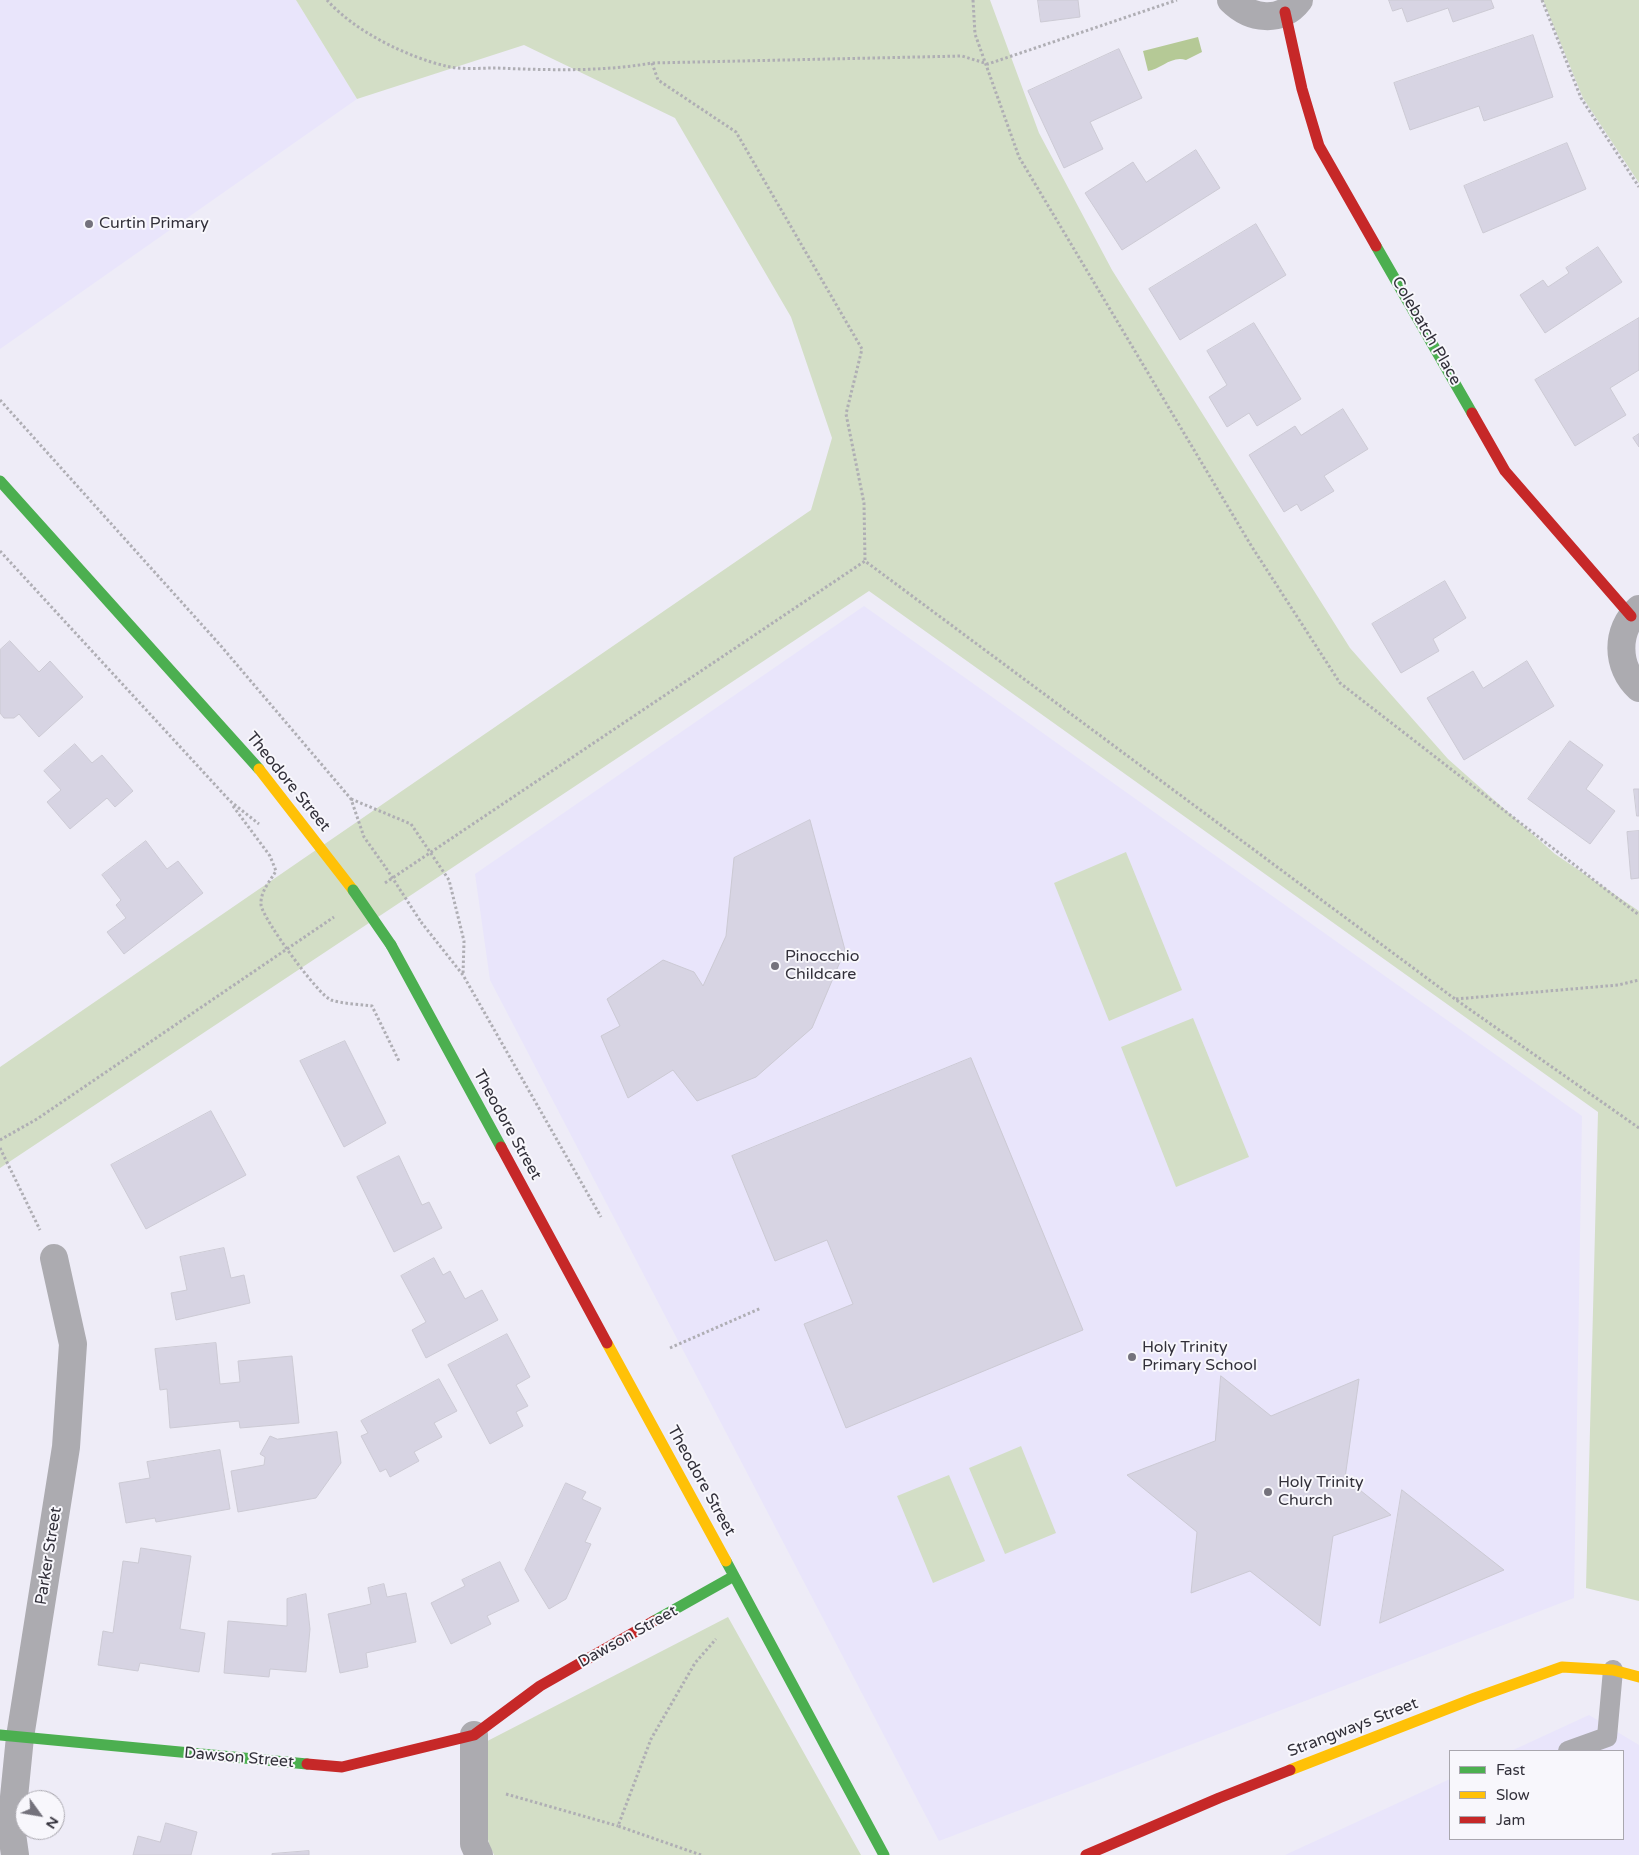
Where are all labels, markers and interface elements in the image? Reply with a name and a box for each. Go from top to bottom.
place label: Curtin Primary [99,214,209,234]
marker: Curtin Primary [83,218,95,230]
street label: Colebatch Place [1387,273,1465,389]
street label: Theodore Street [242,728,334,836]
place label: Pinocchio Childcare [785,947,860,985]
marker: Pinocchio Childcare [769,960,781,972]
street label: Theodore Street [469,1067,545,1183]
place label: Holy Trinity Primary School [1142,1338,1257,1376]
marker: Holy Trinity Primary School [1126,1351,1138,1363]
street label: Theodore Street [663,1423,739,1539]
place label: Holy Trinity Church [1278,1473,1364,1511]
marker: Holy Trinity Church [1262,1486,1274,1498]
street label: Parker Street [32,1506,66,1606]
street label: Dawson Street [575,1602,681,1672]
street label: Strangways Street [1285,1694,1421,1762]
street label: Dawson Street [183,1744,295,1772]
legend [1449,1750,1624,1840]
text: Fast [1496,1761,1525,1779]
text: Slow [1496,1786,1530,1804]
north arrow [15,1790,65,1840]
text: Jam [1496,1811,1525,1829]
text: N [42,1813,62,1832]

